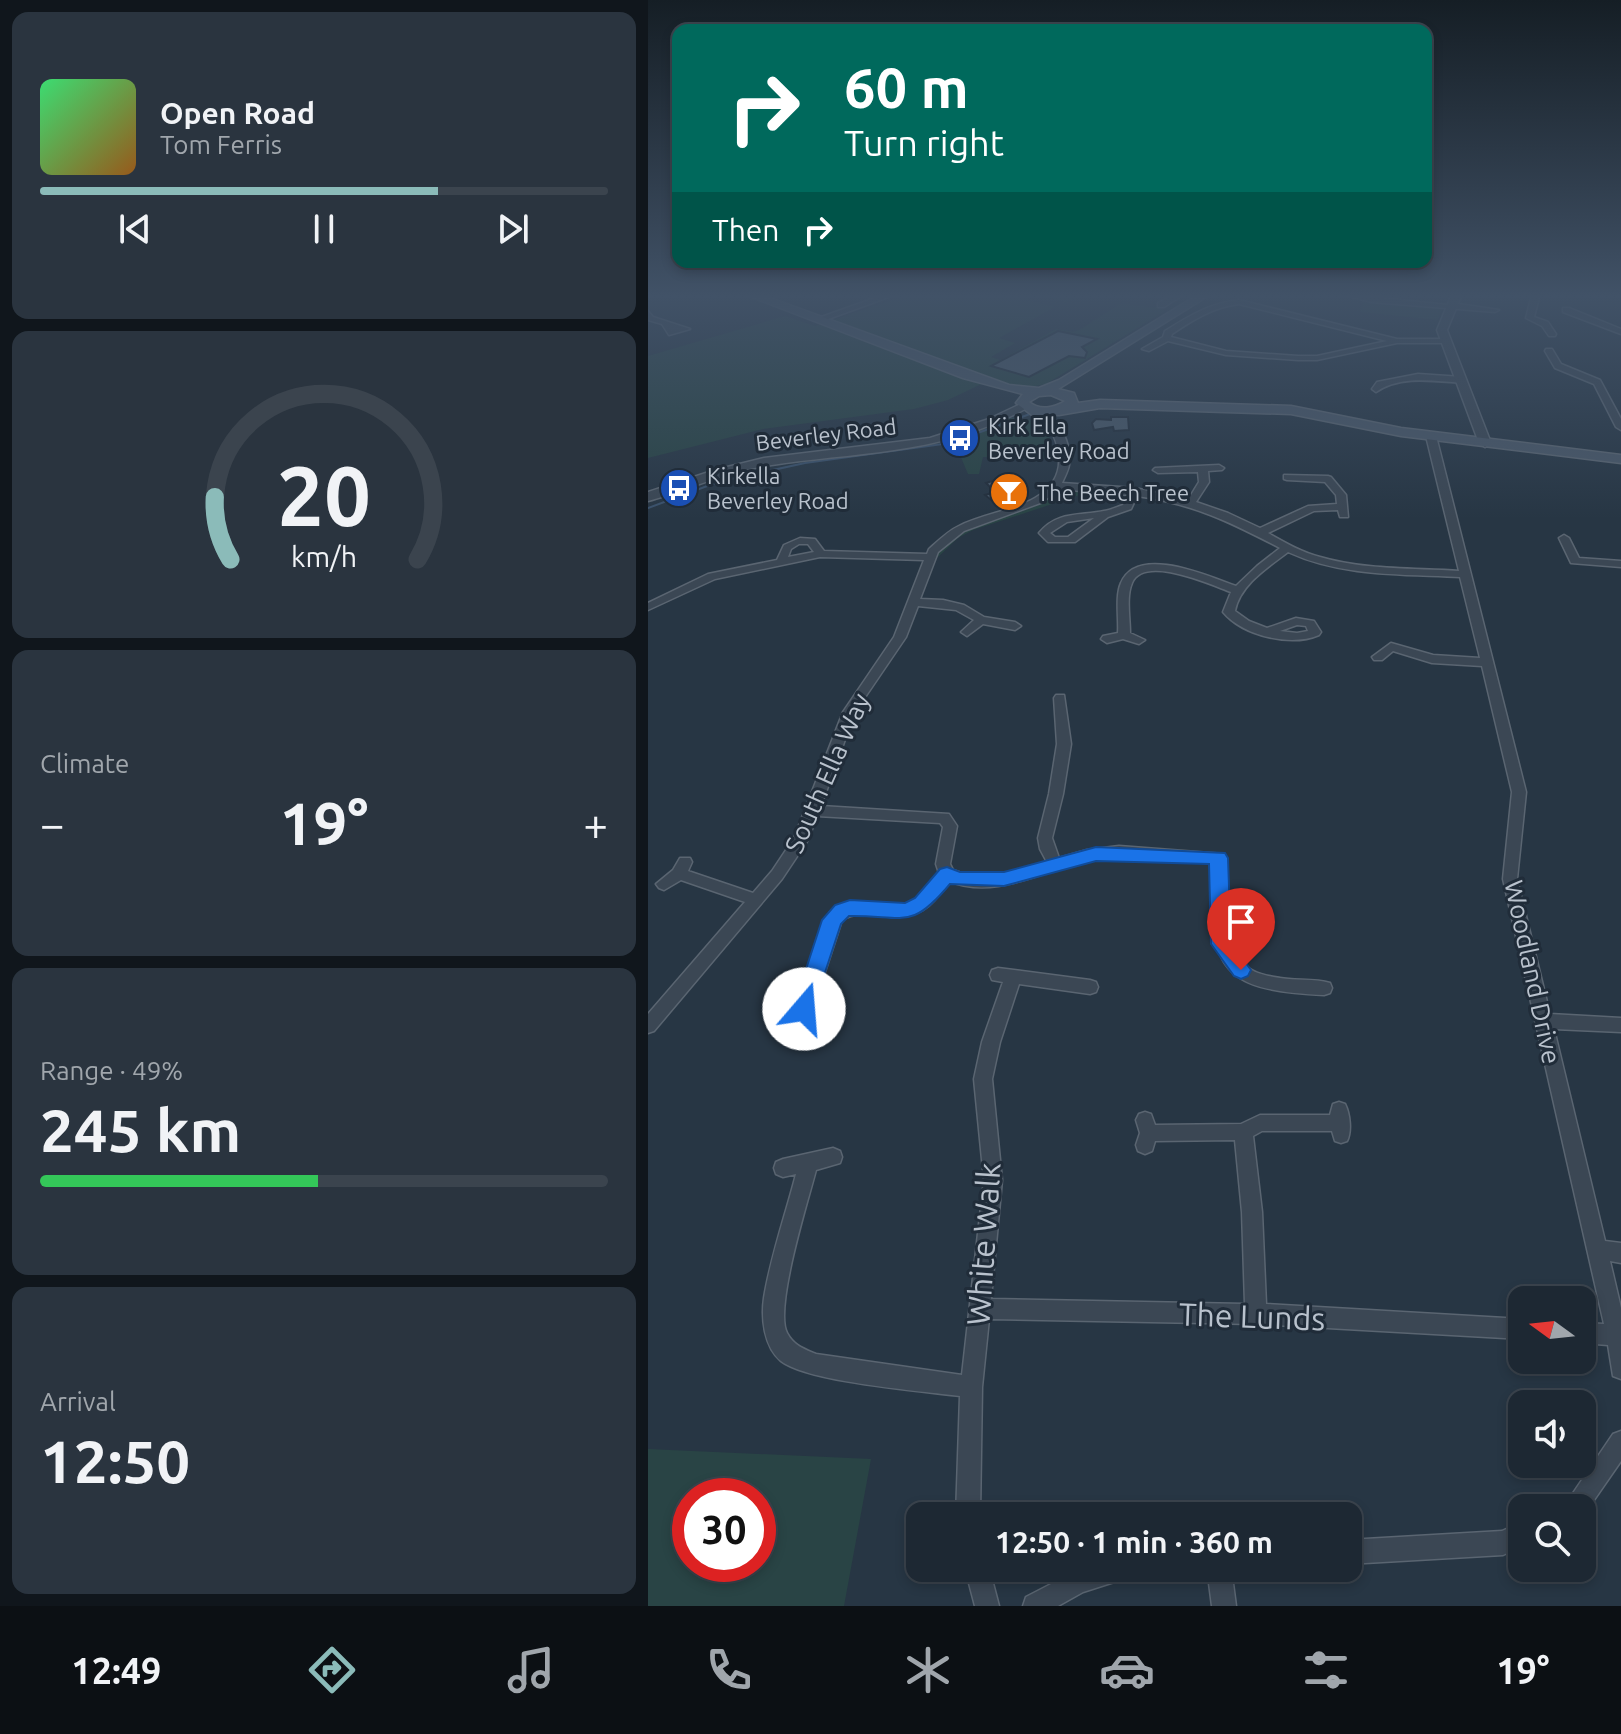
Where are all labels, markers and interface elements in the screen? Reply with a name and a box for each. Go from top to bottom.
icon: right [712,56,816,160]
text: 60 m [844,56,969,119]
text: Open Road [160,96,315,130]
text: Turn right [844,122,1004,163]
text: Tom Ferris [160,130,282,159]
icon: previous [113,207,157,251]
icon: pause [302,207,346,251]
icon: next [491,207,535,251]
icon: right [796,208,840,252]
text: Then [712,213,780,247]
street label: Beverley Road [754,413,898,455]
place label: Kirk Ella Beverley Road [988,413,1130,463]
bus stop icon: Kirk Ella Beverley Road [939,417,981,459]
text: 20 [277,448,371,542]
place label: Kirkella Beverley Road [707,463,849,513]
bus stop icon: Kirkella Beverley Road [658,467,700,509]
bar icon: The Beech Tree [988,471,1030,513]
place label: The Beech Tree [1037,480,1189,505]
text: km/h [291,540,357,572]
street label: South Ella Way [779,689,875,857]
text: Climate [40,749,129,778]
text: 19° [280,789,368,856]
text: − [40,799,65,848]
text: + [583,799,608,848]
street label: Woodland Drive [1499,878,1567,1066]
pin [1207,888,1275,970]
icon: arrive [1219,900,1263,944]
position arrow [762,967,846,1051]
text: Range · 49% [40,1056,183,1085]
text: 245 km [40,1096,241,1163]
street label: White Walk [959,1161,1007,1327]
north arrow [1508,1286,1596,1374]
map controls [1508,1286,1596,1582]
street label: The Lunds [1178,1295,1326,1337]
text: Arrival [40,1387,116,1416]
button: sound [1508,1390,1596,1478]
text: 12:50 [40,1427,190,1494]
speed limit sign: 30 [672,1478,776,1582]
button: search [1508,1494,1596,1582]
text: 12:50 · 1 min · 360 m [995,1525,1273,1559]
icon: directions [304,1642,360,1698]
icon: music [503,1642,559,1698]
icon: phone [701,1642,757,1698]
icon: climate [900,1642,956,1698]
icon: car [1099,1642,1155,1698]
icon: filters [1298,1642,1354,1698]
text: 12:49 [71,1650,161,1691]
text: 19° [1496,1650,1550,1691]

